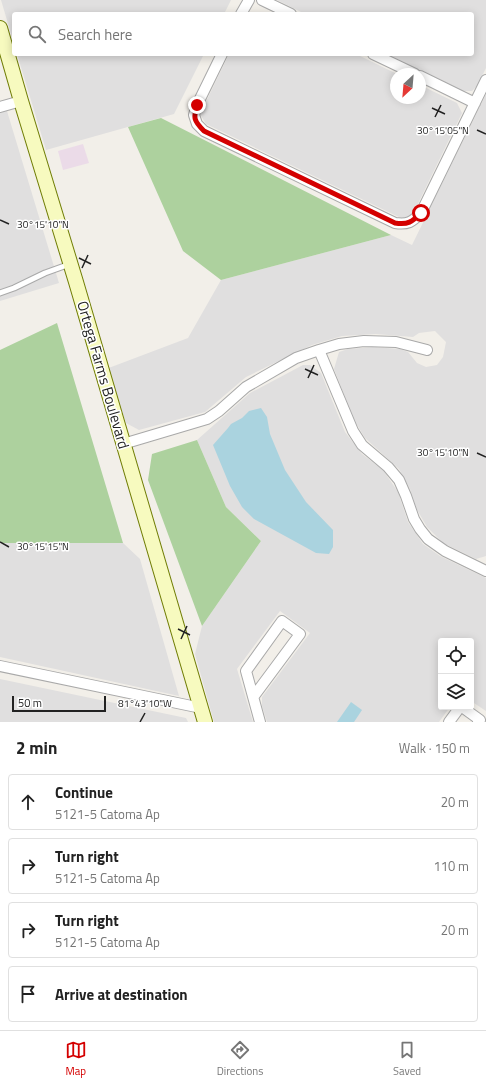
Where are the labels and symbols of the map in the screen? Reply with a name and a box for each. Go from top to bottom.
north arrow [390,68,426,104]
route end [188,96,206,114]
text: 30°15'05"N [417,123,469,138]
route start [412,204,430,222]
text: 30°15'10"N [17,217,69,232]
street label: Ortega Farms Boulevard [71,298,136,452]
text: 30°15'10"N [417,445,469,460]
text: 30°15'15"N [17,539,69,554]
scale bar [12,694,106,713]
text: 81°43'10"W [118,696,172,711]

